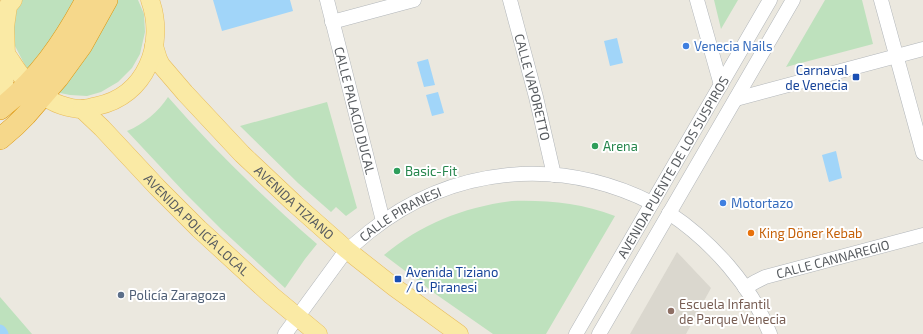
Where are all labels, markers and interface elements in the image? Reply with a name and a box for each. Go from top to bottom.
street label: CALLE VAPORETTO [511,32,554,142]
place label: Venecia Nails [694,38,773,54]
marker: Venecia Nails [681,41,691,51]
street label: CALLE PALACIO DUCAL [331,45,379,176]
place label: Carnaval de Venecia [785,62,848,93]
marker: Carnaval de Venecia [851,72,861,82]
street label: AVENIDA PUENTE DE LOS SUSPIROS [614,73,732,261]
place label: Arena [603,138,638,154]
marker: Arena [590,141,600,151]
street label: AVENIDA TIZIANO [251,162,337,243]
place label: Basic-Fit [405,163,457,179]
marker: Basic-Fit [392,166,402,176]
street label: AVENIDA POLICÍA LOCAL [141,170,253,279]
street label: CALLE PIRANESI [356,183,444,245]
place label: Motortazo [731,195,793,211]
marker: Motortazo [718,198,728,208]
place label: King Döner Kebab [759,225,862,241]
marker: King Döner Kebab [746,228,756,238]
street label: CALLE CANNAREGIO [774,236,891,282]
place label: Avenida Tiziano / G. Piranesi [406,264,498,295]
marker: Avenida Tiziano / G. Piranesi [393,274,403,284]
place label: Policía Zaragoza [129,287,226,303]
marker: Policía Zaragoza [116,290,126,300]
place label: Escuela Infantil de Parque Venecia [679,296,786,327]
marker: Escuela Infantil de Parque Venecia [666,306,676,316]

